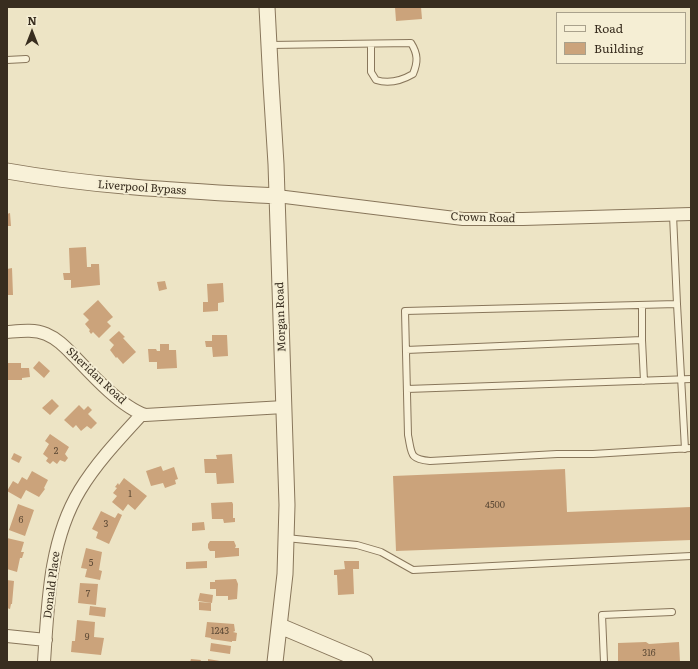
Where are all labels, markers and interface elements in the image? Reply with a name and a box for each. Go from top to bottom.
north arrow [12,12,52,52]
text: N [27,12,37,28]
legend [556,12,686,64]
text: Road [594,19,623,37]
text: Building [594,39,643,57]
street label: Liverpool Bypass [97,178,187,198]
street label: Crown Road [450,210,516,226]
street label: Morgan Road [273,282,289,352]
street label: Sheridan Road [63,345,129,407]
house number: 2 [54,446,58,456]
house number: 1 [128,489,132,499]
house number: 4500 [485,500,505,510]
house number: 6 [19,515,23,525]
house number: 3 [104,519,108,529]
street label: Donald Place [41,551,63,619]
house number: 5 [89,558,93,568]
house number: 7 [86,589,90,599]
house number: 1243 [211,626,229,636]
house number: 9 [85,632,89,642]
house number: 316 [642,648,656,658]

